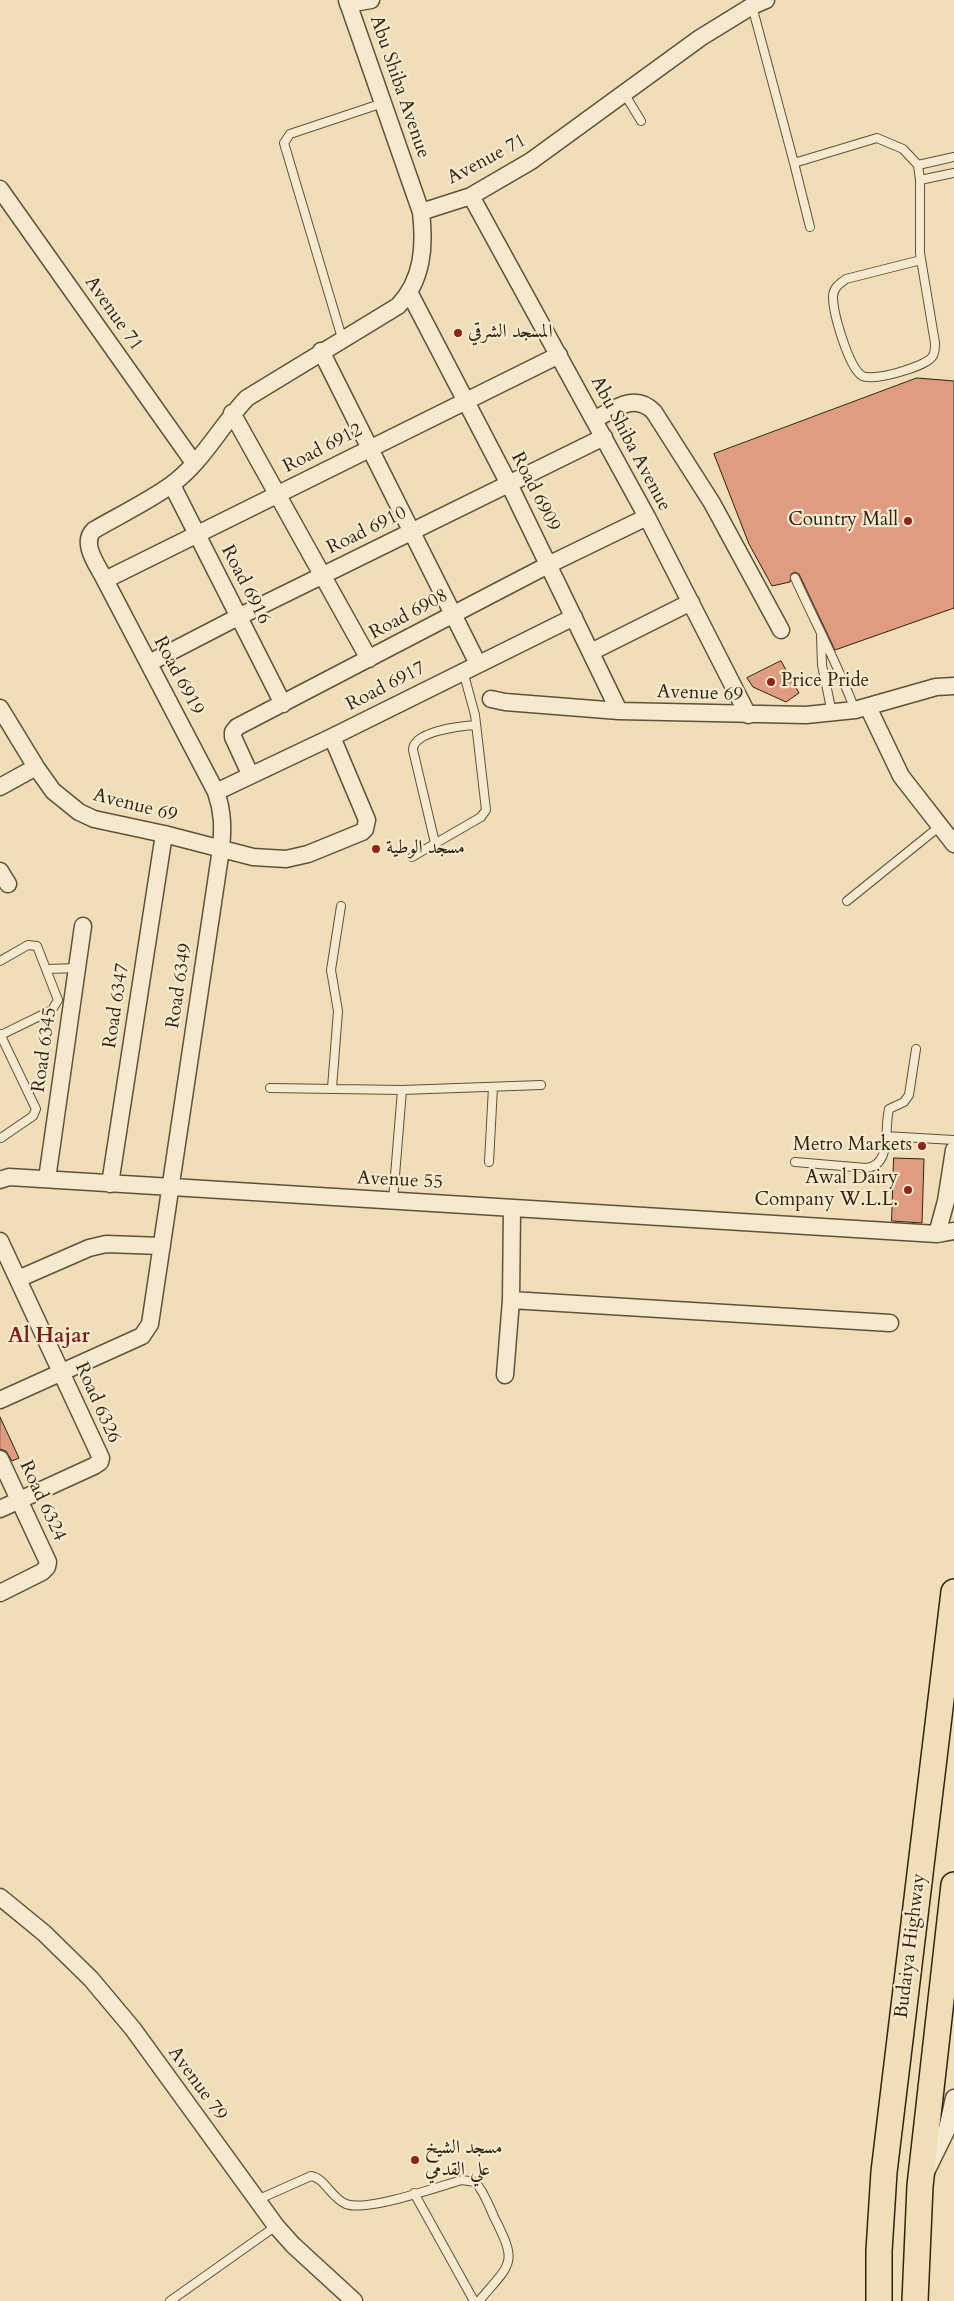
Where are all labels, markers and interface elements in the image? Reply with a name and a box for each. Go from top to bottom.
street label: Abu Shiba Avenue [364,13,434,161]
street label: Avenue 71 [444,130,530,190]
street label: Avenue 71 [79,272,147,356]
place label: المسجد الشرقي [468,322,553,344]
marker: المسجد الشرقي [452,327,464,339]
street label: Abu Shiba Avenue [585,373,675,515]
street label: Road 6912 [280,419,366,479]
street label: Road 6909 [505,449,565,535]
street label: Road 6910 [323,502,411,560]
place label: Country Mall [788,510,898,532]
marker: Country Mall [902,515,914,527]
street label: Road 6916 [215,542,275,628]
street label: Road 6908 [366,585,452,645]
street label: Road 6919 [148,633,208,719]
street label: Road 6917 [343,657,429,717]
place label: Price Pride [781,671,869,693]
marker: Price Pride [765,676,777,688]
street label: Avenue 69 [657,681,743,707]
street label: Avenue 69 [90,785,180,827]
place label: مسجد الوطية [386,838,465,860]
marker: مسجد الوطية [370,843,382,855]
street label: Road 6349 [162,942,198,1030]
street label: Road 6347 [99,962,135,1050]
street label: Road 6345 [28,1006,62,1094]
place label: Metro Markets [793,1135,912,1157]
marker: Metro Markets [916,1140,928,1152]
street label: Avenue 55 [356,1167,444,1195]
place label: Awal Dairy Company W.L.L. [754,1168,898,1212]
marker: Awal Dairy Company W.L.L. [902,1184,914,1196]
district label: Al Hajar [8,1324,90,1350]
street label: Road 6326 [69,1359,125,1447]
street label: Road 6324 [14,1457,70,1545]
street label: Budaiya Highway [891,1872,931,2020]
street label: Avenue 79 [162,2042,232,2126]
place label: مسجد الشيخ علي القدمي [425,2138,502,2182]
marker: مسجد الشيخ علي القدمي [409,2154,421,2166]

